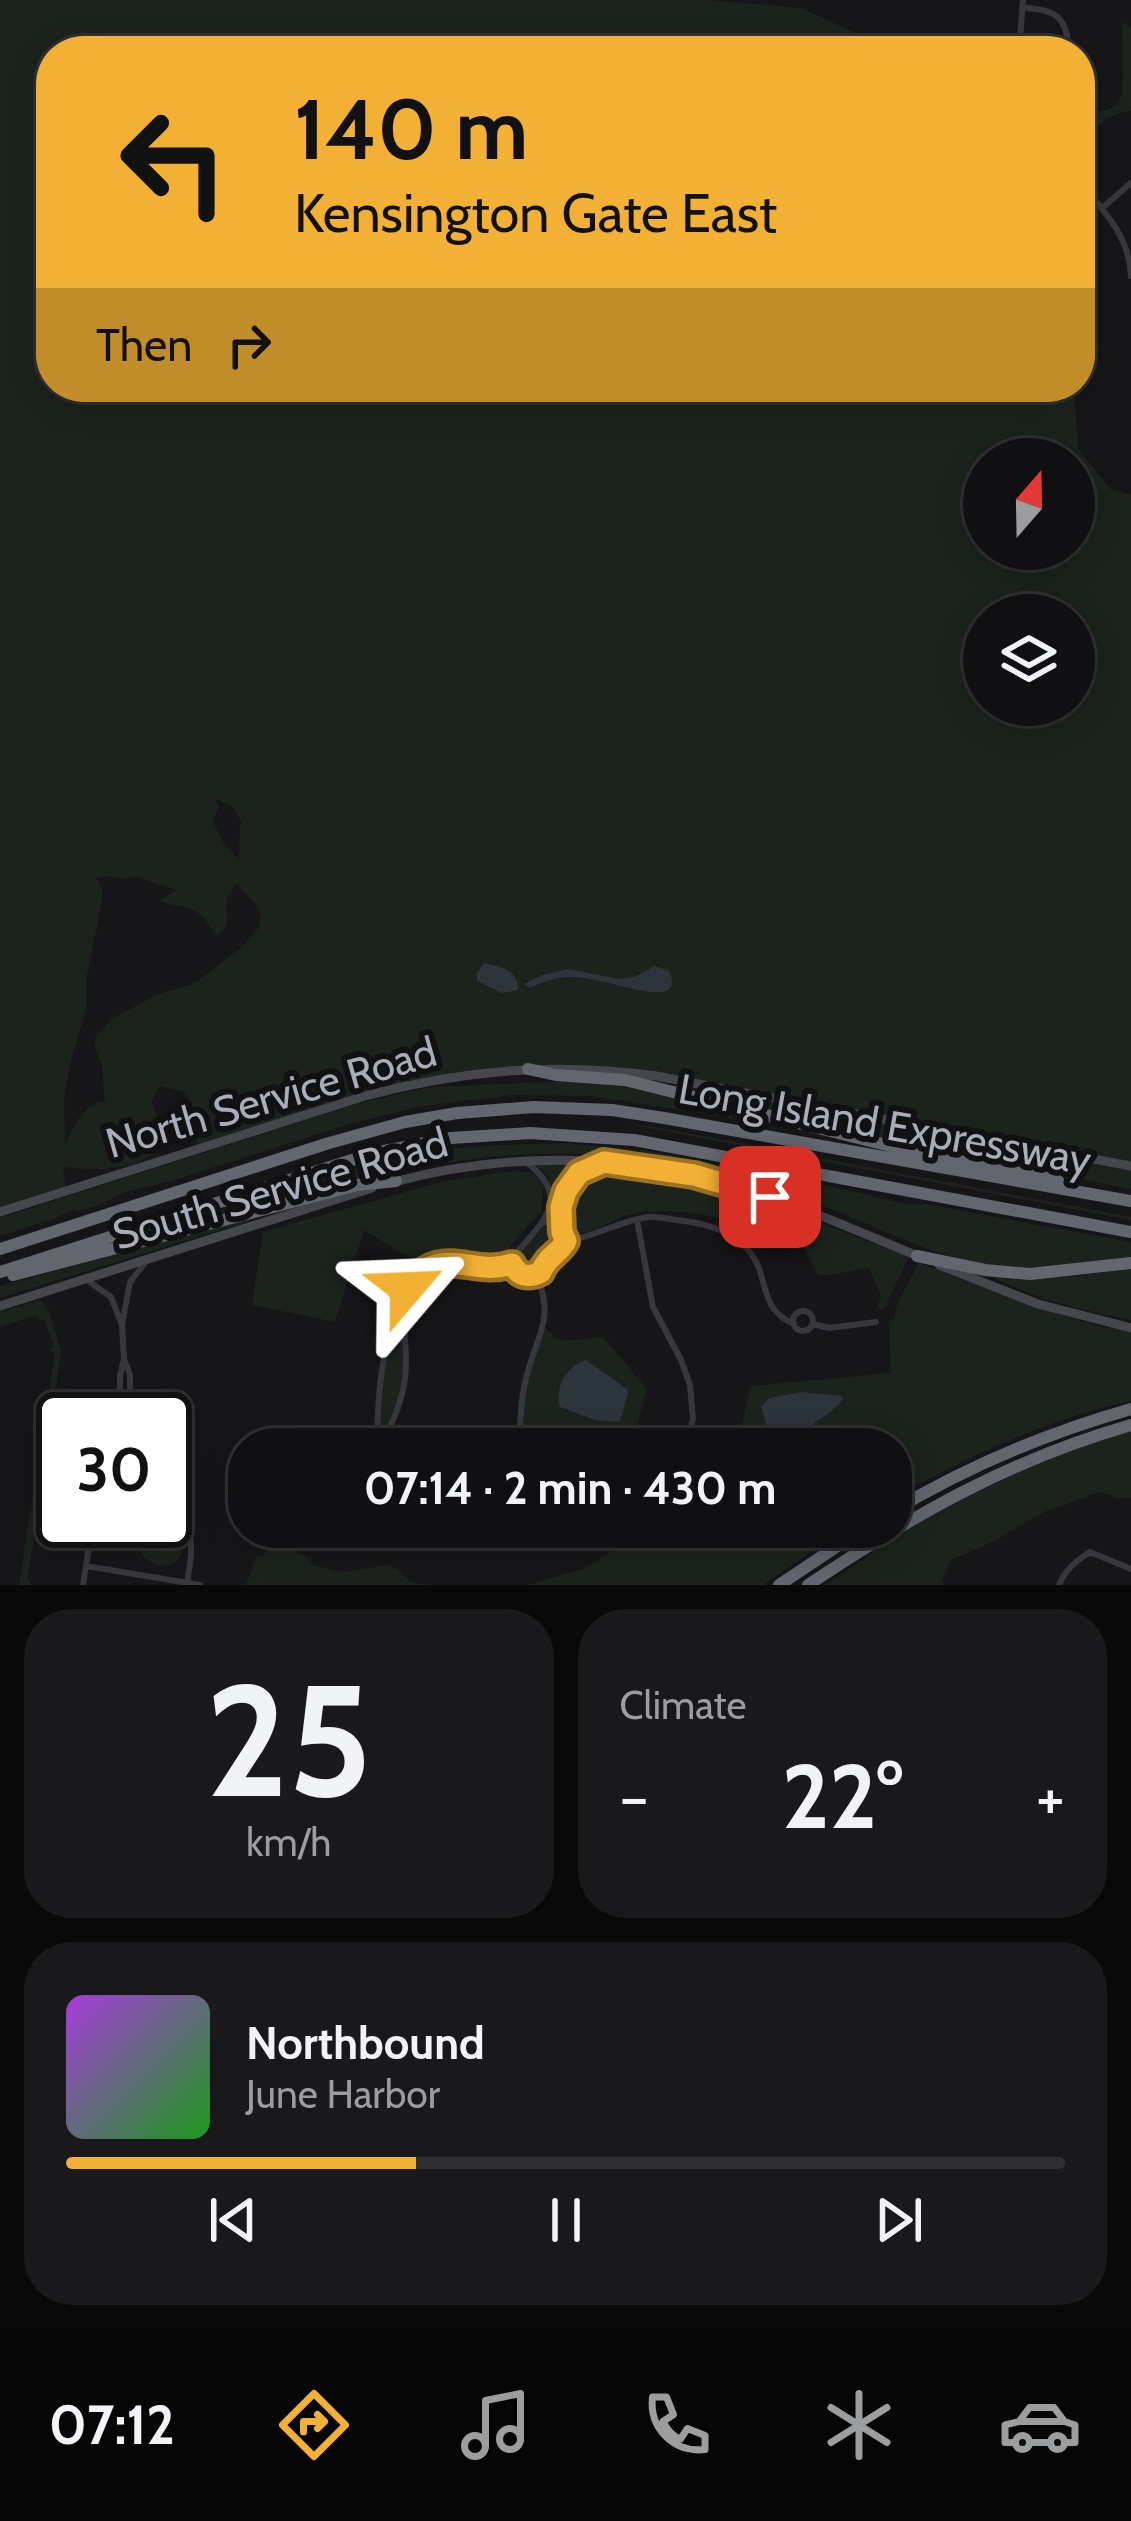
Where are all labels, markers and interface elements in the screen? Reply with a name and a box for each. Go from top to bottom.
text: 140 m [294,78,528,180]
icon: left [96,84,252,240]
text: Kensington Gate East [294,180,777,246]
icon: right [216,312,282,378]
text: Then [96,318,192,372]
north arrow [963,438,1095,570]
map controls [963,438,1095,726]
button: layers [963,594,1095,726]
street label: North Service Road [100,1025,442,1169]
street label: Long Island Expressway [675,1062,1095,1186]
street label: South Service Road [107,1115,453,1261]
pin [719,1146,821,1248]
icon: arrive [737,1164,803,1230]
position arrow [344,1225,470,1351]
speed limit sign: 30 [36,1392,192,1548]
text: 07:14 · 2 min · 430 m [364,1461,776,1515]
text: 25 [206,1645,372,1835]
text: Climate [620,1681,746,1729]
text: 22° [782,1741,903,1851]
text: − [620,1756,649,1837]
text: + [1036,1756,1065,1837]
text: km/h [246,1818,331,1866]
text: Northbound [246,2016,485,2070]
text: June Harbor [246,2070,440,2118]
icon: previous [200,2187,266,2253]
icon: pause [533,2187,599,2253]
icon: next [866,2187,932,2253]
icon: directions [272,2383,356,2467]
icon: music [454,2383,538,2467]
icon: phone [635,2383,719,2467]
icon: climate [817,2383,901,2467]
icon: car [998,2383,1082,2467]
text: 07:12 [49,2392,175,2458]

